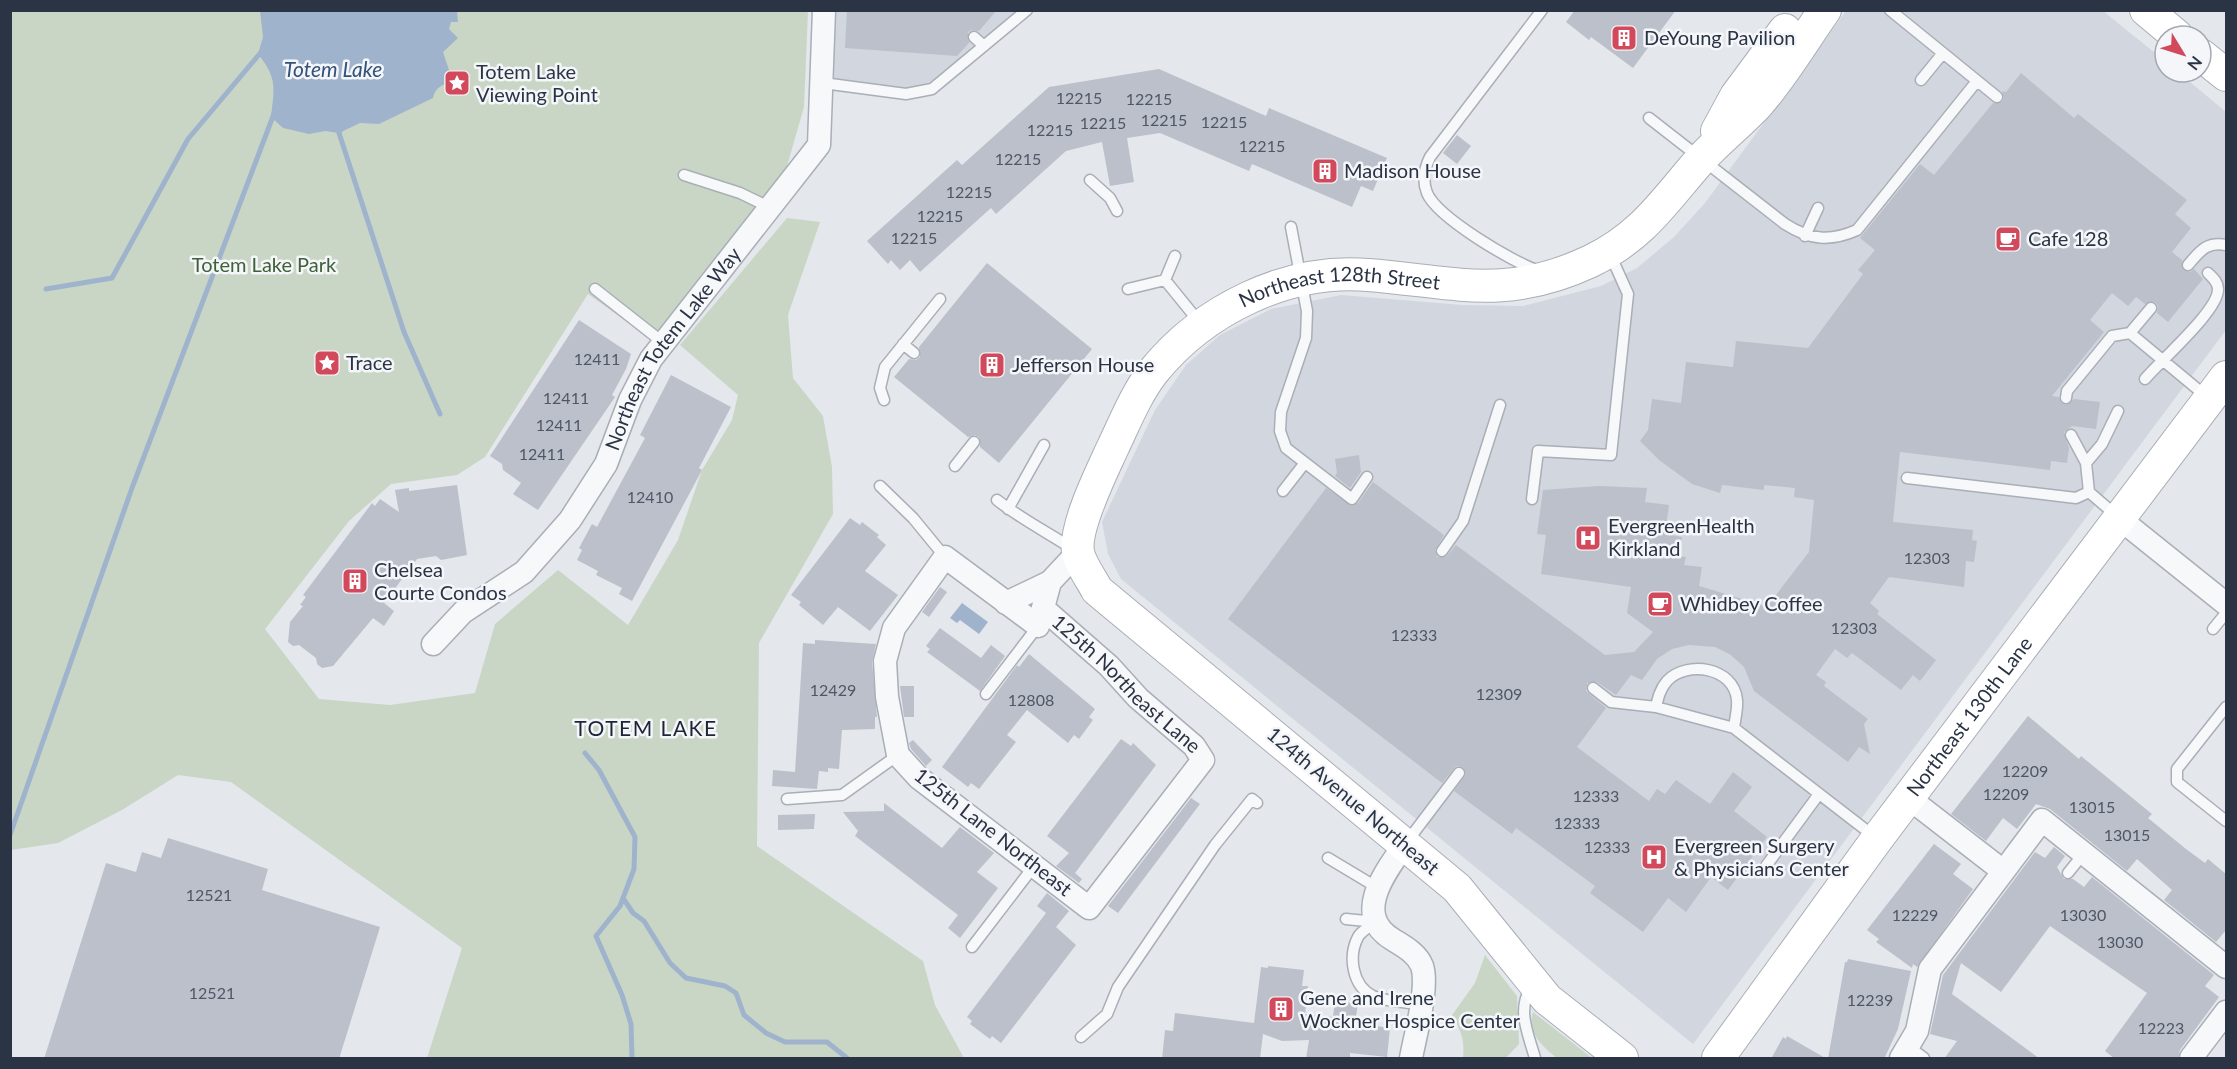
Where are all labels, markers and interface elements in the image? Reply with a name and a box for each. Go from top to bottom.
building icon: DeYoung Pavilion [1609,23,1639,53]
north arrow [2153,24,2213,84]
place label: DeYoung Pavilion [1644,25,1795,49]
text: N [2184,53,2206,74]
water label: Totem Lake [284,56,382,81]
place label: Totem Lake Viewing Point [476,59,598,106]
place icon: Totem Lake Viewing Point [442,68,472,98]
house number: 12215 [1056,88,1102,107]
house number: 12215 [1126,89,1172,108]
house number: 12215 [1141,110,1187,129]
house number: 12215 [1201,112,1247,131]
house number: 12215 [1080,113,1126,132]
house number: 12215 [1027,120,1073,139]
house number: 12215 [1239,136,1285,155]
house number: 12215 [995,149,1041,168]
building icon: Madison House [1310,156,1340,186]
place label: Madison House [1344,158,1481,182]
house number: 12215 [946,182,992,201]
house number: 12215 [917,206,963,225]
cafe icon: Cafe 128 [1993,224,2023,254]
place label: Cafe 128 [2028,226,2108,250]
house number: 12215 [891,228,937,247]
street label: Northeast Totem Lake Way [599,241,746,453]
park label: Totem Lake Park [192,252,337,276]
street label: Northeast 128th Street [1235,261,1441,312]
place icon: Trace [312,348,342,378]
house number: 12411 [574,349,620,368]
place label: Trace [346,350,393,374]
building icon: Jefferson House [977,350,1007,380]
place label: Jefferson House [1012,352,1154,376]
house number: 12411 [543,388,589,407]
house number: 12411 [536,415,582,434]
house number: 12411 [519,444,565,463]
house number: 12410 [627,487,673,506]
place label: EvergreenHealth Kirkland [1608,513,1755,560]
hospital icon: EvergreenHealth Kirkland [1573,523,1603,553]
house number: 12303 [1904,548,1950,567]
place label: Chelsea Courte Condos [374,557,507,604]
building icon: Chelsea Courte Condos [340,566,370,596]
cafe icon: Whidbey Coffee [1645,589,1675,619]
place label: Whidbey Coffee [1680,591,1823,615]
street label: 125th Northeast Lane [1048,609,1206,758]
house number: 12303 [1831,618,1877,637]
house number: 12333 [1391,625,1437,644]
street label: Northeast 130th Lane [1901,632,2037,801]
house number: 12429 [810,680,856,699]
house number: 12309 [1476,684,1522,703]
house number: 12808 [1008,690,1054,709]
district label: TOTEM LAKE [574,715,718,740]
street label: 124th Avenue Northeast [1263,721,1445,879]
house number: 12209 [2002,761,2048,780]
street label: 125th Lane Northeast [910,762,1077,900]
house number: 12209 [1983,784,2029,803]
house number: 12333 [1573,786,1619,805]
house number: 13015 [2069,797,2115,816]
house number: 12333 [1554,813,1600,832]
house number: 13015 [2104,825,2150,844]
place label: Evergreen Surgery & Physicians Center [1674,833,1849,880]
house number: 12333 [1584,837,1630,856]
hospital icon: Evergreen Surgery & Physicians Center [1639,842,1669,872]
house number: 12521 [186,885,232,904]
house number: 12229 [1892,905,1938,924]
house number: 13030 [2060,905,2106,924]
house number: 13030 [2097,932,2143,951]
house number: 12521 [189,983,235,1002]
place label: Gene and Irene Wockner Hospice Center [1300,985,1521,1032]
house number: 12239 [1847,990,1893,1009]
building icon: Gene and Irene Wockner Hospice Center [1266,994,1296,1024]
house number: 12223 [2138,1018,2184,1037]

